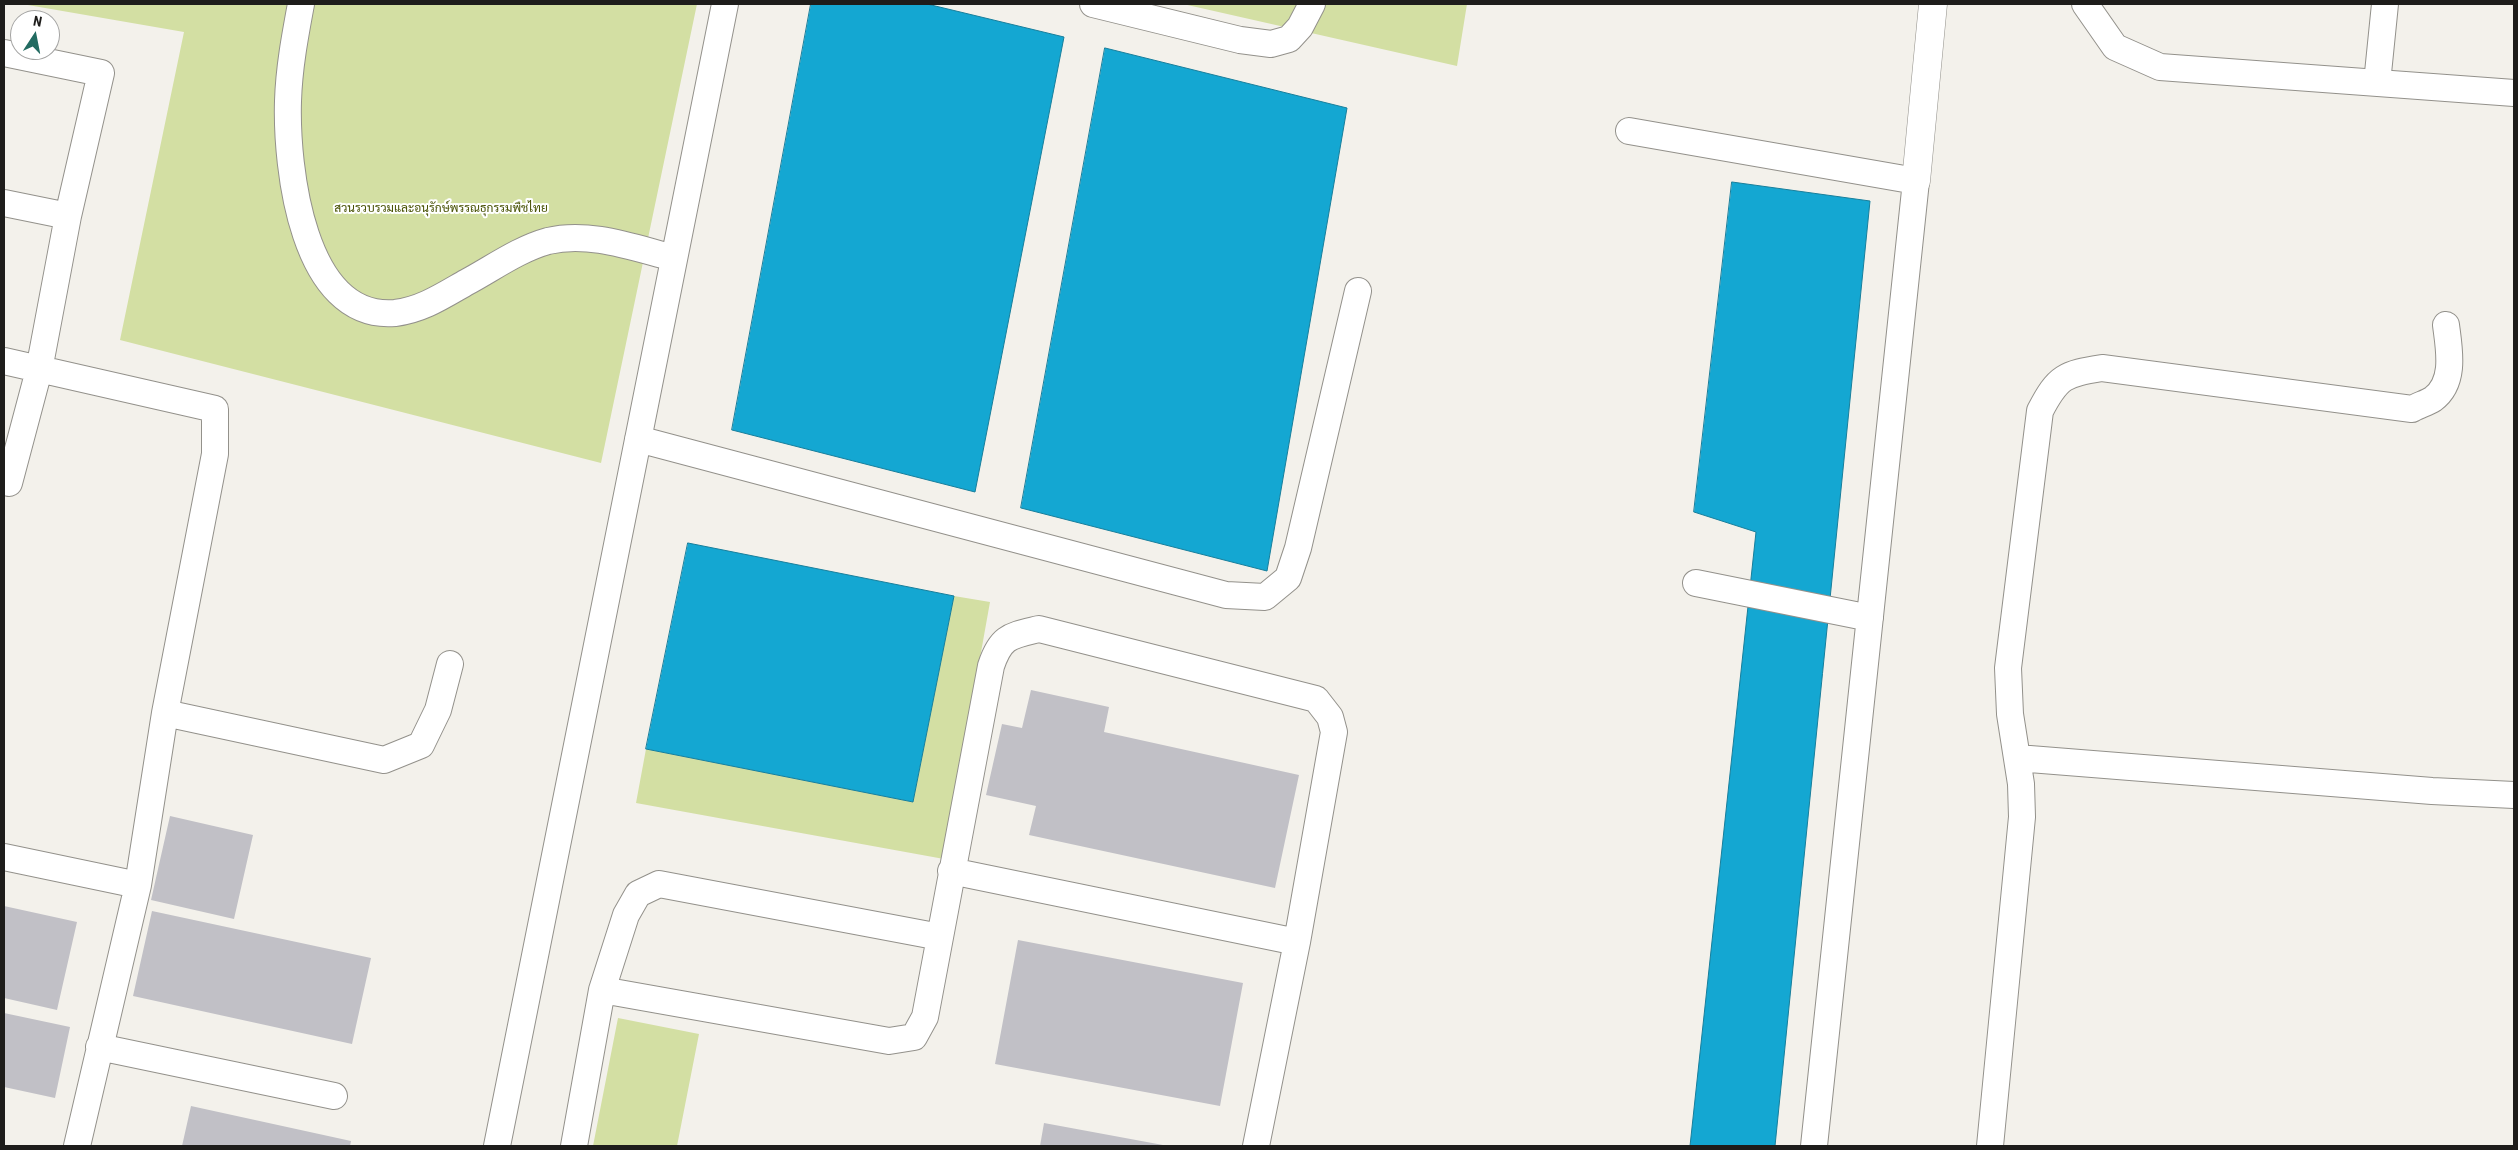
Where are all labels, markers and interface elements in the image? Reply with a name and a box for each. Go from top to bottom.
north arrow [10,10,60,60]
text: N [32,13,43,30]
park label: สวนรวบรวมและอนุรักษ์พรรณธุกรรมพืชไทย [334,202,548,216]

